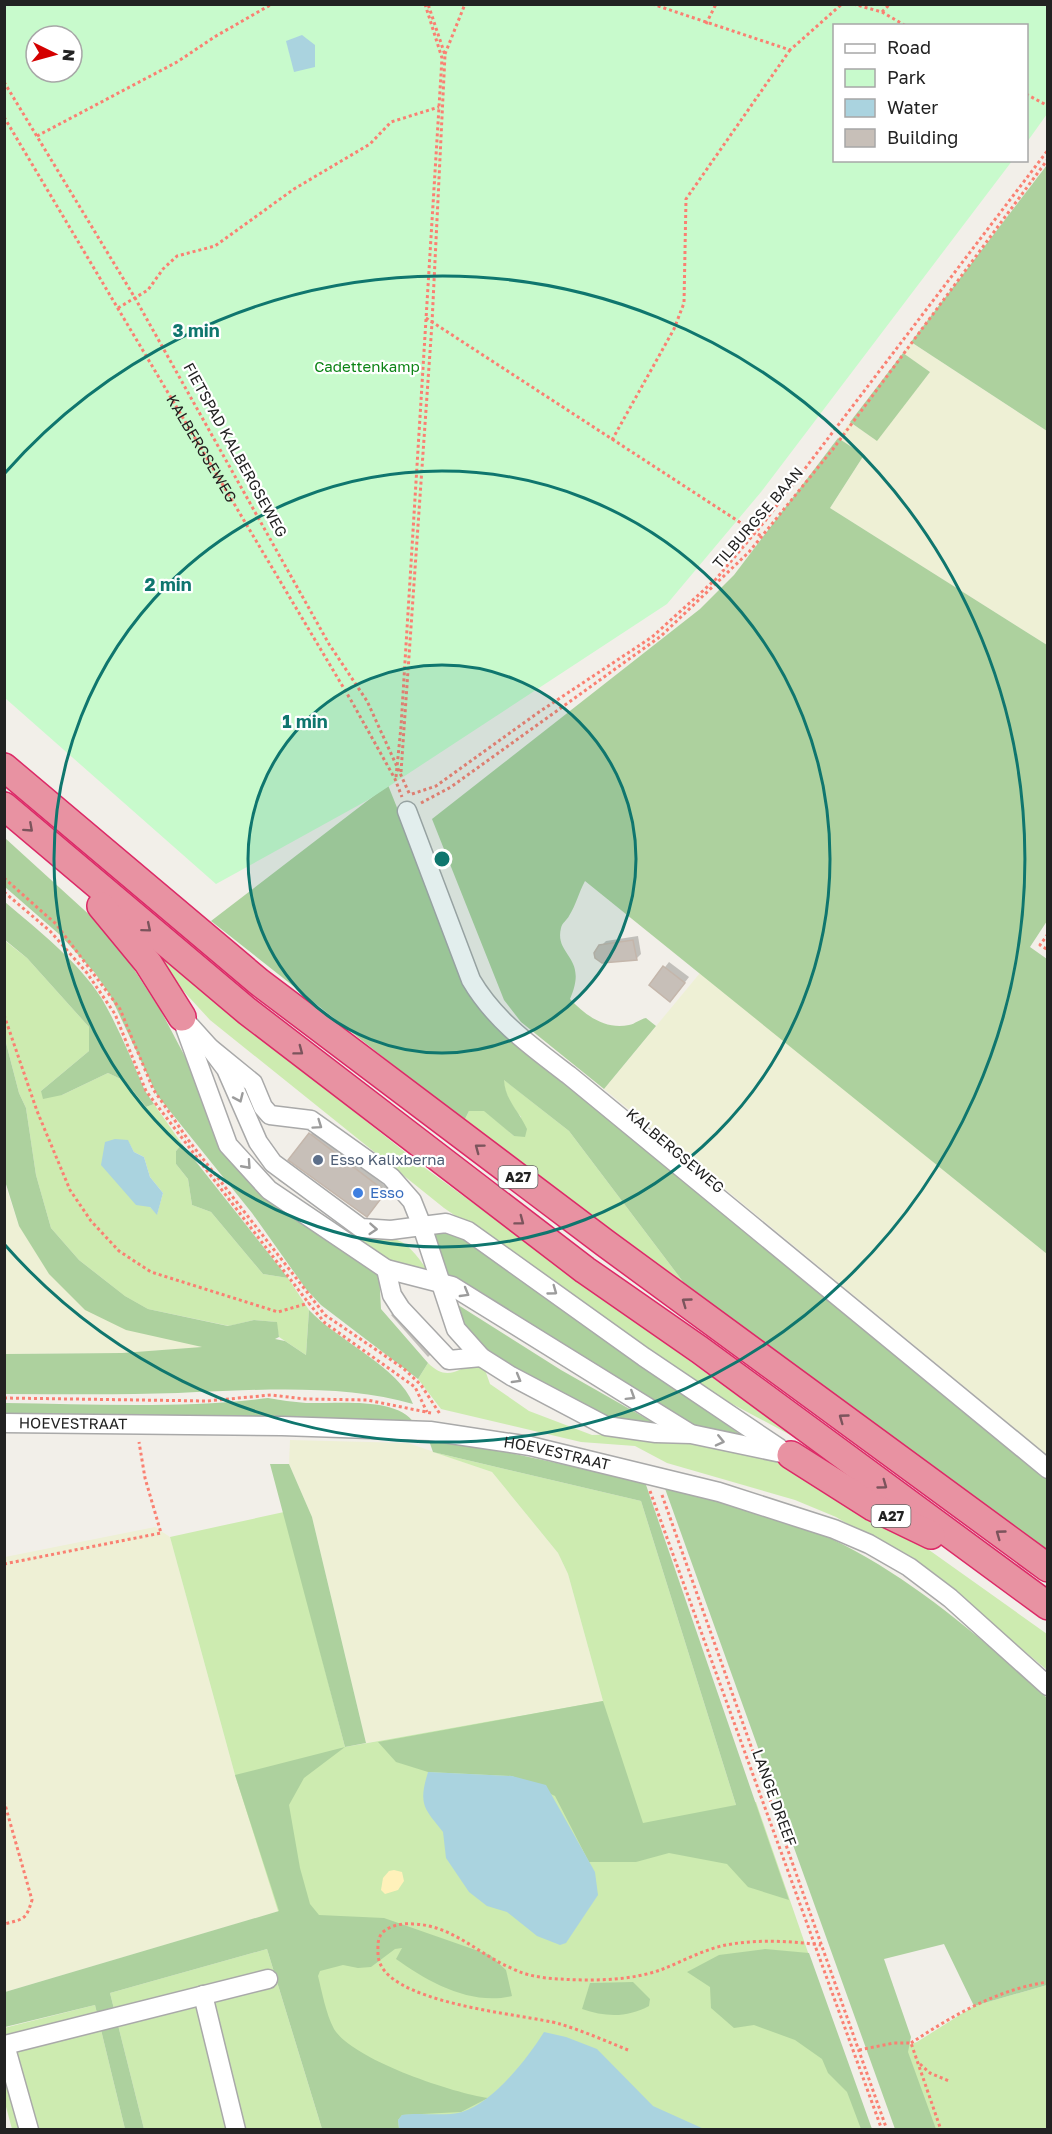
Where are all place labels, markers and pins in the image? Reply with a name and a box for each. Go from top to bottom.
centre of rings [432,849,452,869]
place label: Esso Kalixberna [330,1150,445,1168]
marker: Esso Kalixberna [311,1153,325,1167]
place label: Esso [370,1183,404,1201]
marker: Esso [351,1186,365,1200]

